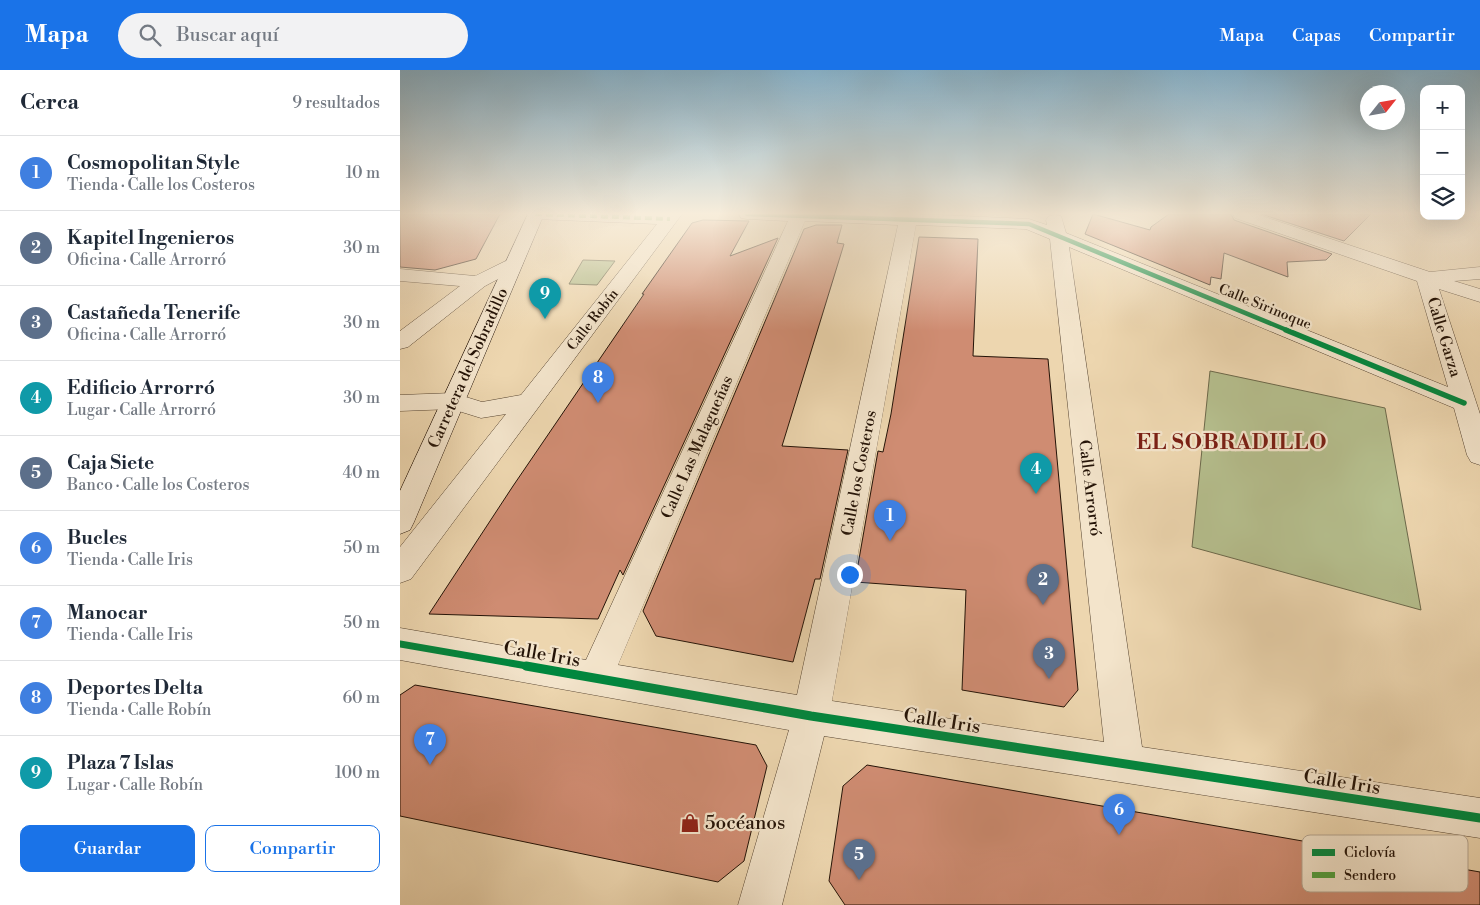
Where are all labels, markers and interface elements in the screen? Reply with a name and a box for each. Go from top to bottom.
search box [118,13,468,58]
text: Mapa [25,20,88,50]
icon: search [136,21,164,49]
text: Buscar aquí [176,23,279,47]
text: Mapa [1220,24,1264,47]
text: Capas [1292,24,1341,47]
text: Compartir [1369,24,1455,47]
north arrow [1360,85,1405,130]
map controls [1420,85,1465,220]
button: + [1420,85,1465,130]
text: Cerca [20,90,79,116]
text: 9 resultados [292,93,380,113]
button: − [1420,130,1465,175]
text: Cosmopolitan Style [67,151,240,175]
text: 1 [32,163,40,183]
text: 10 m [346,163,380,183]
text: Tienda · Calle los Costeros [67,175,255,195]
button: layers [1420,175,1465,220]
text: Kapitel Ingenieros [67,226,234,250]
text: 2 [31,238,41,258]
text: 30 m [343,238,380,258]
text: Oficina · Calle Arrorró [67,250,226,270]
pin: 9 [529,278,561,319]
street label: Calle Sirinoque [1216,280,1314,334]
street label: Carretera del Sobradillo [424,285,512,451]
street label: Calle Robín [563,285,623,354]
street label: Calle Garza [1422,295,1466,380]
text: Castañeda Tenerife [67,301,240,325]
text: 3 [31,313,41,333]
text: 30 m [343,313,380,333]
text: Oficina · Calle Arrorró [67,325,226,345]
pin: 8 [582,362,614,403]
street label: Calle Las Malagueñas [657,373,737,521]
text: Edificio Arrorró [67,376,215,400]
text: 4 [31,388,41,408]
text: 30 m [343,388,380,408]
text: Lugar · Calle Arrorró [67,400,216,420]
street label: Calle los Costeros [837,409,881,537]
district label: EL SOBRADILLO [1136,430,1328,456]
street label: Calle Arrorró [1074,439,1106,537]
text: Caja Siete [67,451,154,475]
pin: 4 [1020,453,1052,494]
text: 5 [31,463,41,483]
text: 40 m [343,463,380,483]
text: Banco · Calle los Costeros [67,475,250,495]
pin: 1 [874,500,906,541]
text: Bucles [67,526,127,550]
text: 6 [31,538,41,558]
text: 50 m [343,538,380,558]
text: Tienda · Calle Iris [67,550,193,570]
your location [837,562,863,588]
pin: 2 [1027,564,1059,605]
text: Manocar [67,601,148,625]
text: 7 [31,613,41,633]
text: 50 m [343,613,380,633]
text: Tienda · Calle Iris [67,625,193,645]
street label: Calle Iris [502,635,582,673]
pin: 3 [1033,638,1065,679]
text: Deportes Delta [67,676,203,700]
text: 8 [31,688,41,708]
text: 60 m [342,688,380,708]
text: Tienda · Calle Robín [67,700,211,720]
street label: Calle Iris [902,703,982,739]
pin: 7 [414,724,446,765]
text: Plaza 7 Islas [67,751,174,775]
text: 9 [31,763,41,783]
text: 100 m [335,763,380,783]
street label: Calle Iris [1302,764,1382,800]
text: Lugar · Calle Robín [67,775,203,795]
pin: 6 [1103,794,1135,835]
place label: 5océanos [705,811,785,835]
shop icon: 5océanos [679,812,701,834]
button: Guardar [20,825,195,872]
button: Compartir [205,825,380,872]
legend [1302,835,1468,892]
pin: 5 [843,839,875,880]
text: Ciclovía [1344,844,1397,862]
text: Sendero [1344,867,1396,885]

